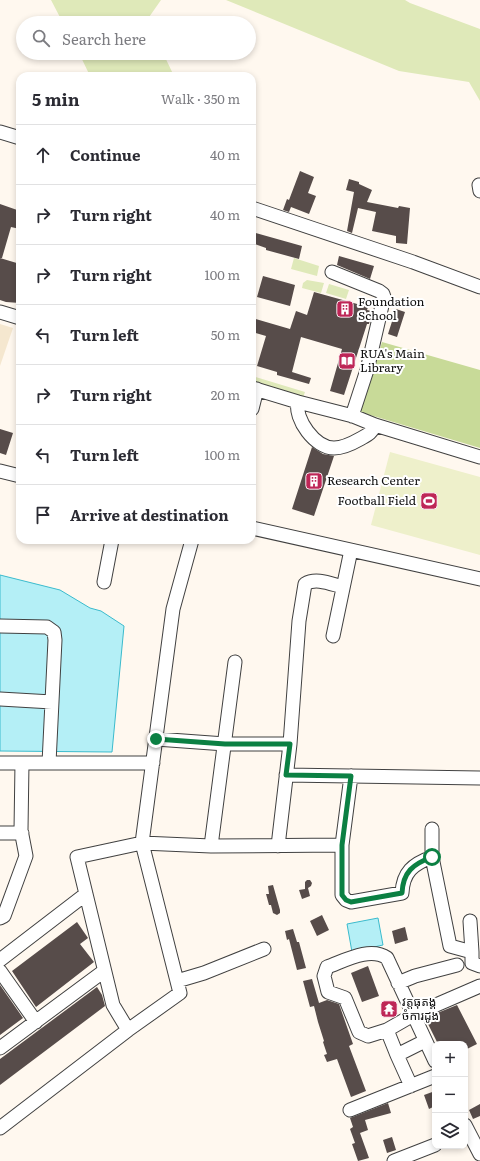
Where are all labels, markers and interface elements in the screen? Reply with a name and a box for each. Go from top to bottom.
search box [16,16,256,60]
icon: search [30,27,52,49]
text: Search here [62,27,146,50]
text: 5 min [32,86,80,111]
text: Walk · 350 m [161,89,240,108]
text: Continue [70,143,140,166]
icon: ahead [32,144,54,166]
text: 40 m [210,145,240,164]
text: Turn right [70,203,152,226]
icon: right [32,204,54,226]
text: 40 m [210,205,240,224]
text: Turn right [70,263,152,286]
icon: right [32,264,54,286]
text: 100 m [204,265,240,284]
place label: Foundation School [358,292,425,324]
building icon: Foundation School [335,299,355,319]
text: Turn left [70,323,139,346]
icon: left [32,324,54,346]
text: 50 m [211,325,240,344]
place label: RUA's Main Library [360,344,425,376]
library icon: RUA's Main Library [337,351,357,371]
text: Turn right [70,383,152,406]
icon: right [32,384,54,406]
text: 20 m [211,385,240,404]
text: Turn left [70,443,139,466]
icon: left [32,444,54,466]
text: 100 m [204,445,240,464]
building icon: Research Center [304,471,324,491]
place label: Research Center [327,471,420,489]
place label: Football Field [338,491,417,509]
sports icon: Football Field [419,491,439,511]
text: Arrive at destination [70,503,229,526]
icon: arrive [32,504,54,526]
route end [147,730,165,748]
route start [423,848,441,866]
place label: វត្តធុតង្គ ចំការដូង [402,992,439,1024]
temple icon: វត្តធុតង្គ ចំការដូង [379,999,399,1019]
map controls [432,1041,468,1149]
button: + [432,1041,468,1077]
button: − [432,1077,468,1113]
button: layers [432,1113,468,1149]

